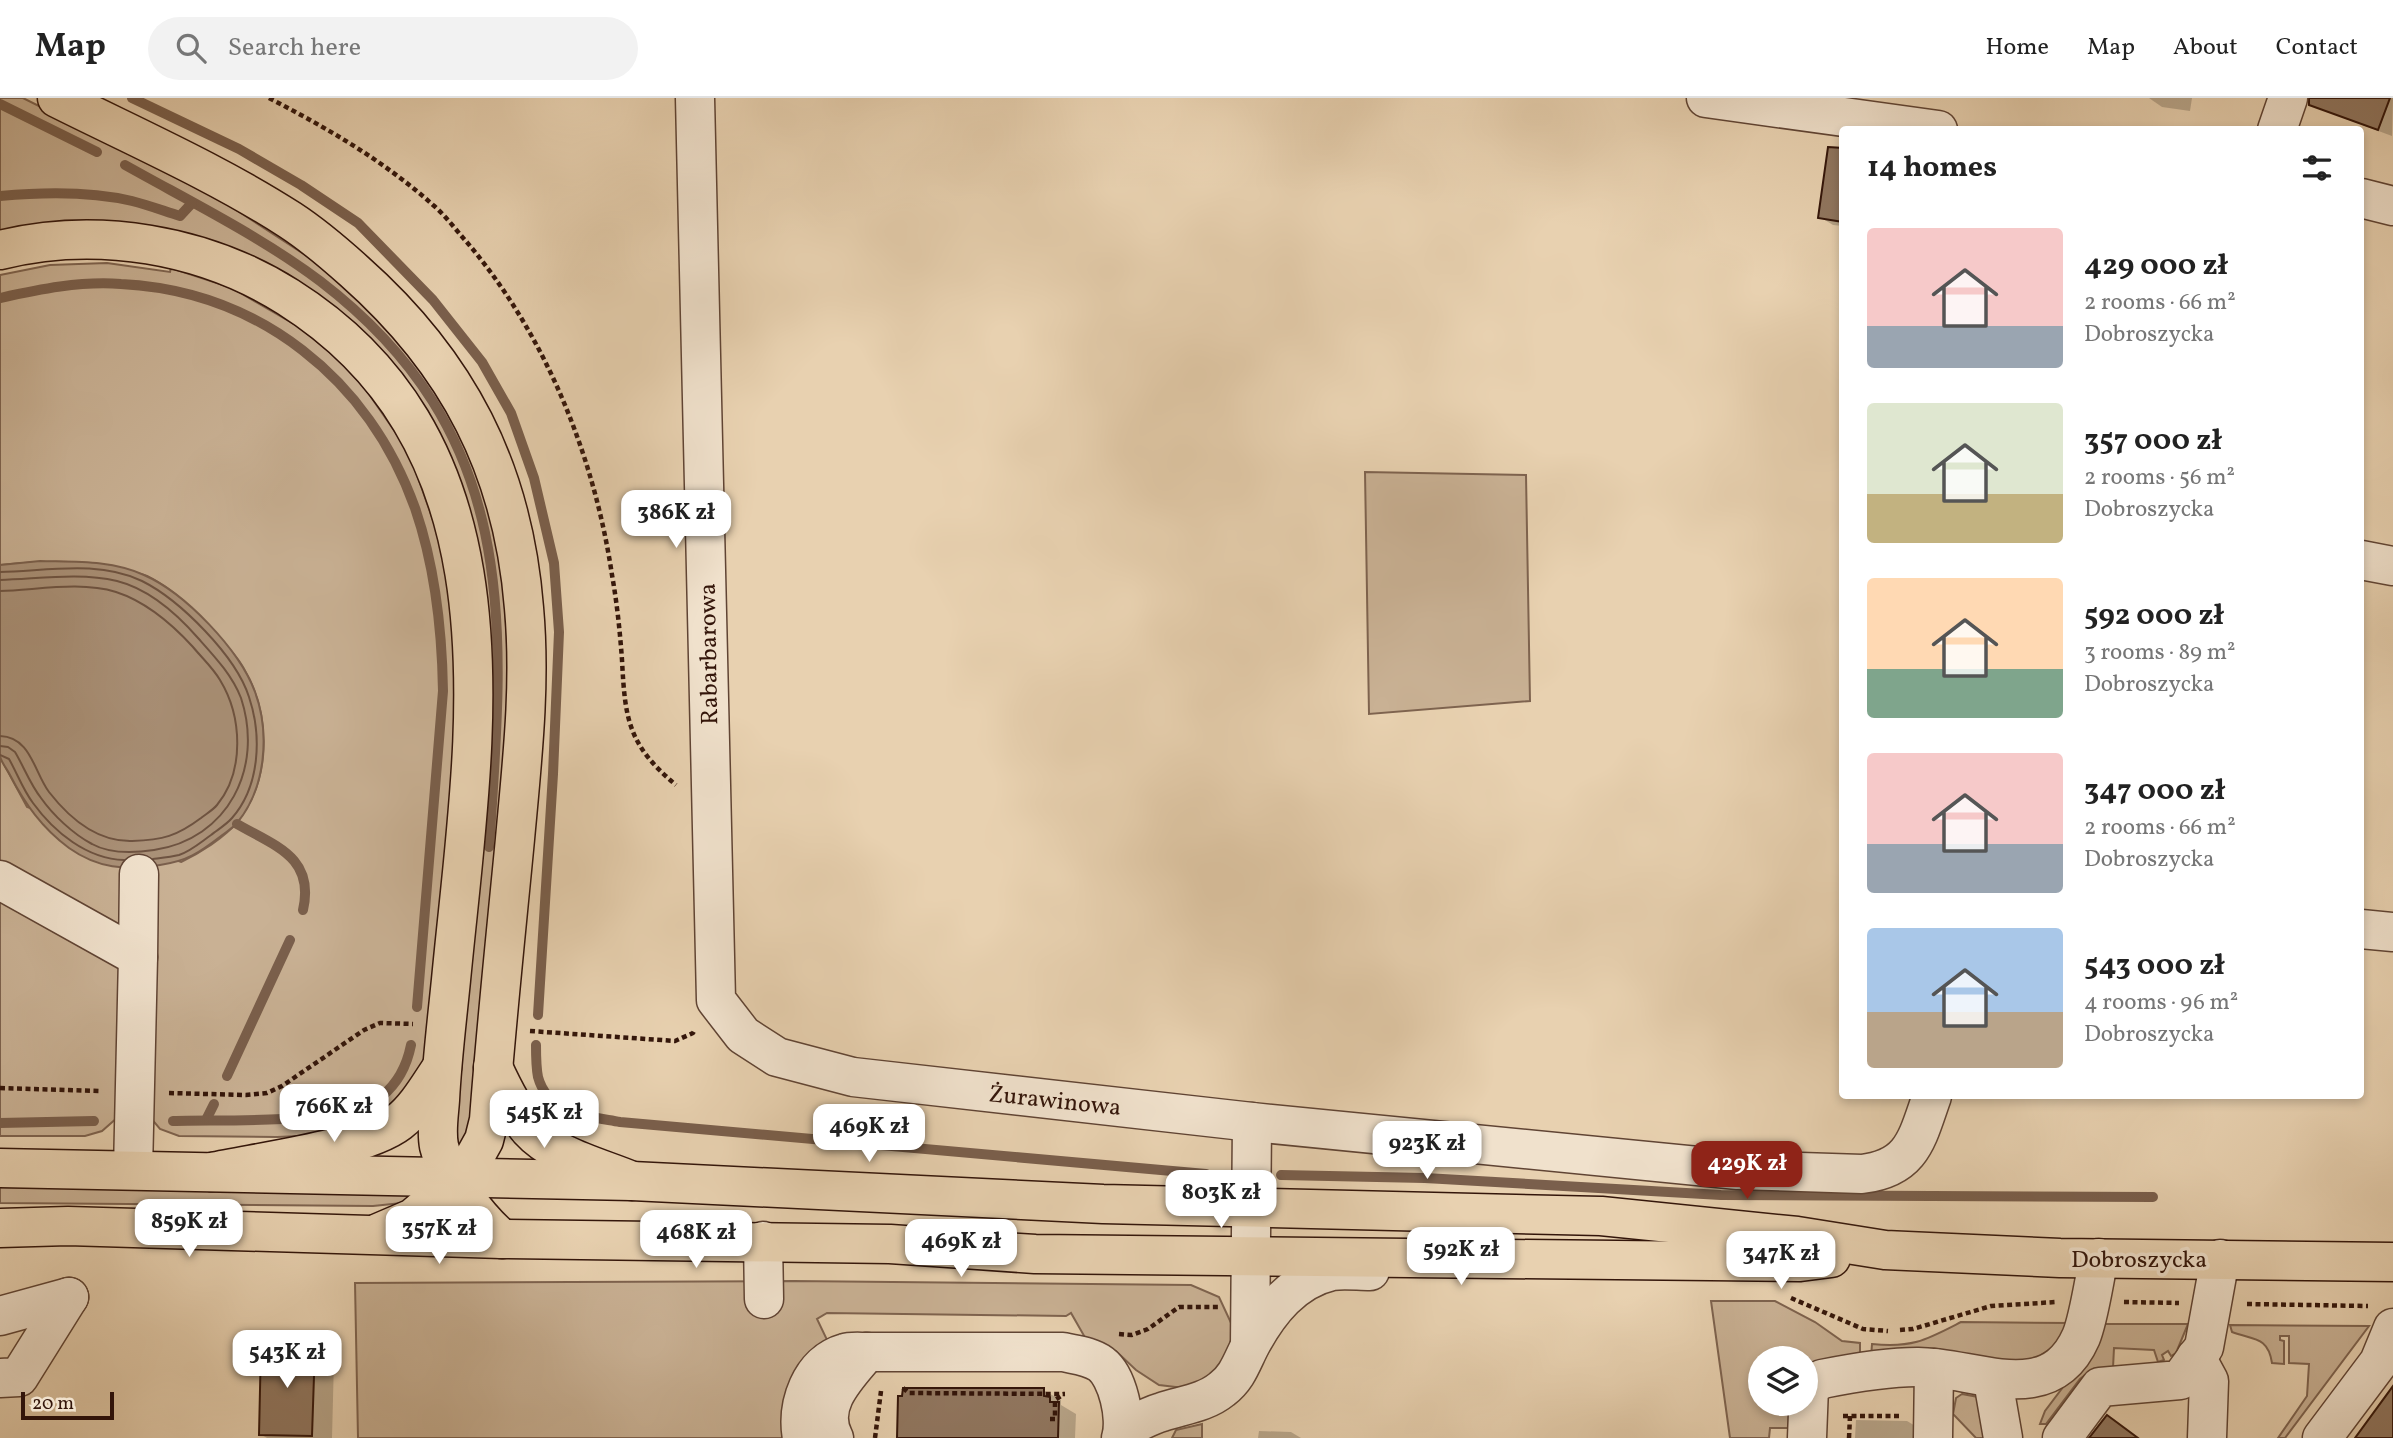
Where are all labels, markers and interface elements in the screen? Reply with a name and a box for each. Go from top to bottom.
search box [148,17,638,80]
text: Map [35,25,106,71]
icon: search [172,29,210,67]
text: Search here [228,30,361,66]
text: Home [1985,31,2049,65]
text: Map [2087,31,2135,65]
text: About [2173,31,2238,65]
text: Contact [2276,31,2358,65]
text: 14 homes [1867,147,1997,189]
icon: filters [2298,149,2336,187]
text: 429 000 zł [2084,245,2228,287]
icon: home [1923,256,2007,340]
text: 2 rooms · 66 m² [2084,287,2236,319]
text: Dobroszycka [2084,319,2215,351]
text: 357 000 zł [2084,420,2222,462]
icon: home [1923,431,2007,515]
text: 2 rooms · 56 m² [2084,462,2235,494]
pin: 386K zł [611,490,741,550]
text: Dobroszycka [2084,494,2215,526]
text: 386K zł [637,497,715,529]
street label: Rabarbarowa [692,583,728,725]
text: 592 000 zł [2084,595,2224,637]
icon: home [1923,606,2007,690]
text: 3 rooms · 89 m² [2084,637,2236,669]
text: Dobroszycka [2084,669,2215,701]
text: 347 000 zł [2084,770,2225,812]
icon: home [1923,781,2007,865]
text: 2 rooms · 66 m² [2084,812,2236,844]
text: Dobroszycka [2084,844,2215,876]
text: 543 000 zł [2084,945,2224,987]
icon: home [1923,956,2007,1040]
text: 4 rooms · 96 m² [2084,987,2238,1019]
text: Dobroszycka [2084,1019,2215,1051]
street label: Żurawinowa [987,1078,1123,1126]
pin: 766K zł [269,1084,399,1144]
pin: 545K zł [479,1090,609,1150]
text: 766K zł [296,1091,372,1123]
text: 545K zł [506,1097,582,1129]
pin: 469K zł [804,1104,934,1164]
text: 469K zł [829,1111,909,1143]
pin: 923K zł [1362,1122,1492,1181]
text: 923K zł [1389,1128,1465,1160]
pin: 429K zł [1682,1142,1812,1201]
text: 429K zł [1707,1148,1787,1180]
pin: 803K zł [1156,1170,1286,1230]
text: 803K zł [1182,1177,1260,1209]
pin: 859K zł [124,1200,254,1259]
text: 859K zł [151,1206,227,1238]
pin: 357K zł [374,1206,504,1266]
pin: 468K zł [631,1210,761,1270]
text: 357K zł [402,1213,476,1245]
text: 468K zł [656,1217,736,1249]
pin: 469K zł [896,1220,1026,1279]
text: 469K zł [921,1226,1001,1258]
pin: 592K zł [1396,1228,1526,1287]
pin: 347K zł [1716,1232,1846,1291]
text: 592K zł [1423,1234,1499,1266]
text: 347K zł [1742,1238,1820,1270]
street label: Dobroszycka [2071,1244,2207,1278]
pin: 543K zł [222,1330,352,1390]
text: 543K zł [249,1337,325,1369]
map controls [1748,1346,1818,1416]
button: layers [1748,1346,1818,1416]
scale bar [21,1389,114,1421]
text: 20 m [32,1391,74,1417]

